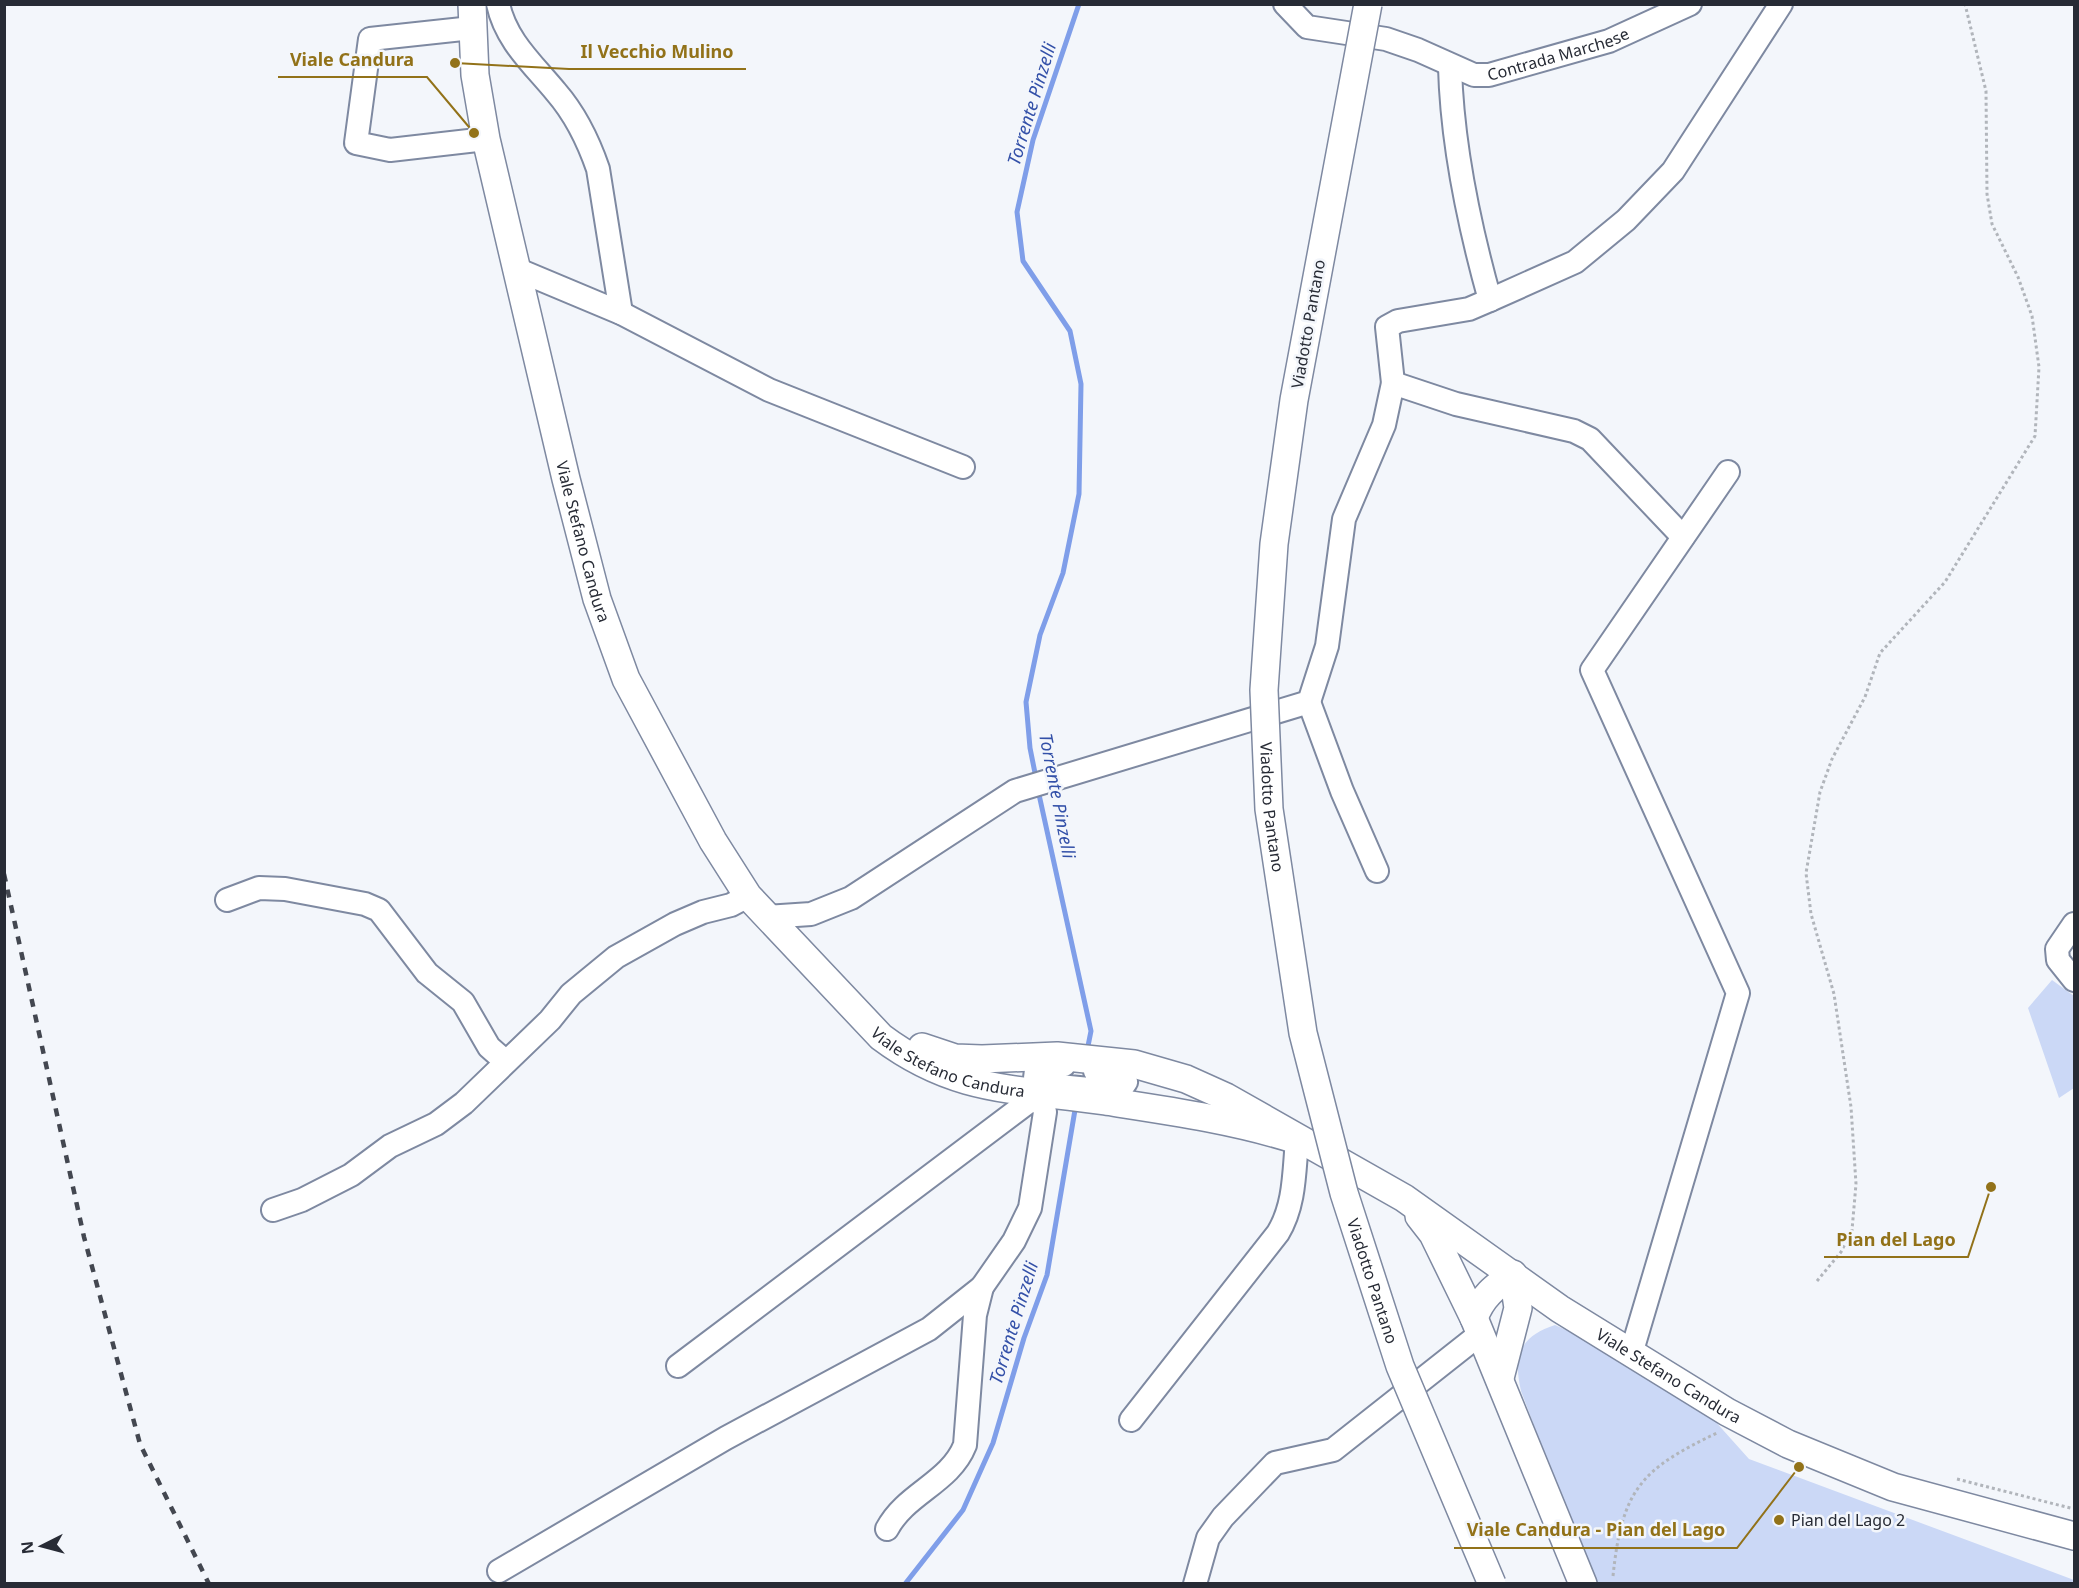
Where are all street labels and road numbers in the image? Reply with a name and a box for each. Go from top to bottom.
street label: Contrada Marchese [1485,22,1633,86]
street label: Viadotto Pantano [1286,258,1330,390]
street label: Viale Stefano Candura [551,459,615,625]
street label: Viadotto Pantano [1255,742,1289,874]
street label: Viale Stefano Candura [866,1022,1026,1102]
street label: Viadotto Pantano [1342,1216,1403,1347]
street label: Viale Stefano Candura [1592,1323,1745,1428]

